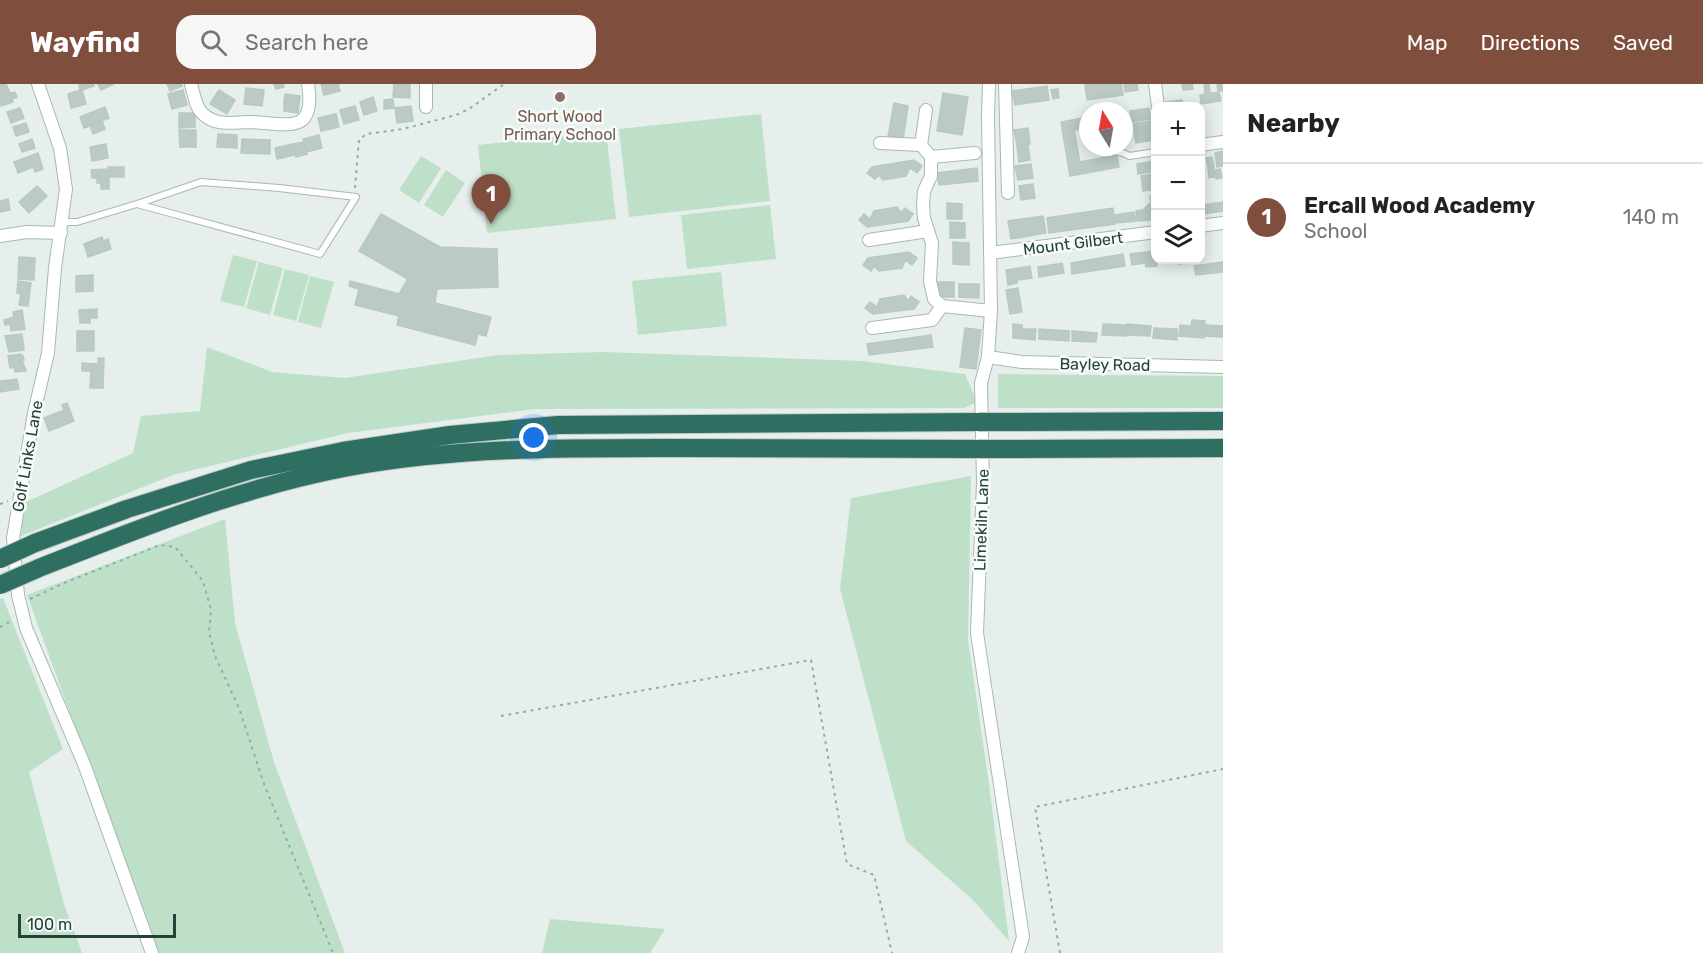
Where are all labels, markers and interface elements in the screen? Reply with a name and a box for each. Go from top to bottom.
search box [176,15,596,69]
text: Wayfind [30,26,140,59]
icon: search [197,26,230,59]
text: Search here [245,29,369,56]
text: Map [1407,30,1448,55]
text: Directions [1481,30,1580,55]
text: Saved [1613,30,1673,55]
marker: Short Wood Primary School [553,90,567,104]
north arrow [1079,102,1133,156]
map controls [1151,102,1205,264]
button: + [1151,102,1205,156]
place label: Short Wood Primary School [504,107,616,144]
text: Nearby [1247,108,1340,139]
button: − [1151,156,1205,210]
pin: 1 [472,174,510,224]
text: Ercall Wood Academy [1304,192,1535,219]
text: 1 [1262,205,1271,229]
text: 140 m [1623,205,1679,229]
button: layers [1151,210,1205,264]
text: School [1304,219,1367,243]
street label: Mount Gilbert [1022,228,1124,259]
street label: Bayley Road [1059,354,1151,375]
street label: Golf Links Lane [8,399,47,513]
your location [519,423,548,452]
street label: Limekiln Lane [970,469,993,571]
scale bar [18,911,176,938]
text: 100 m [27,915,72,934]

